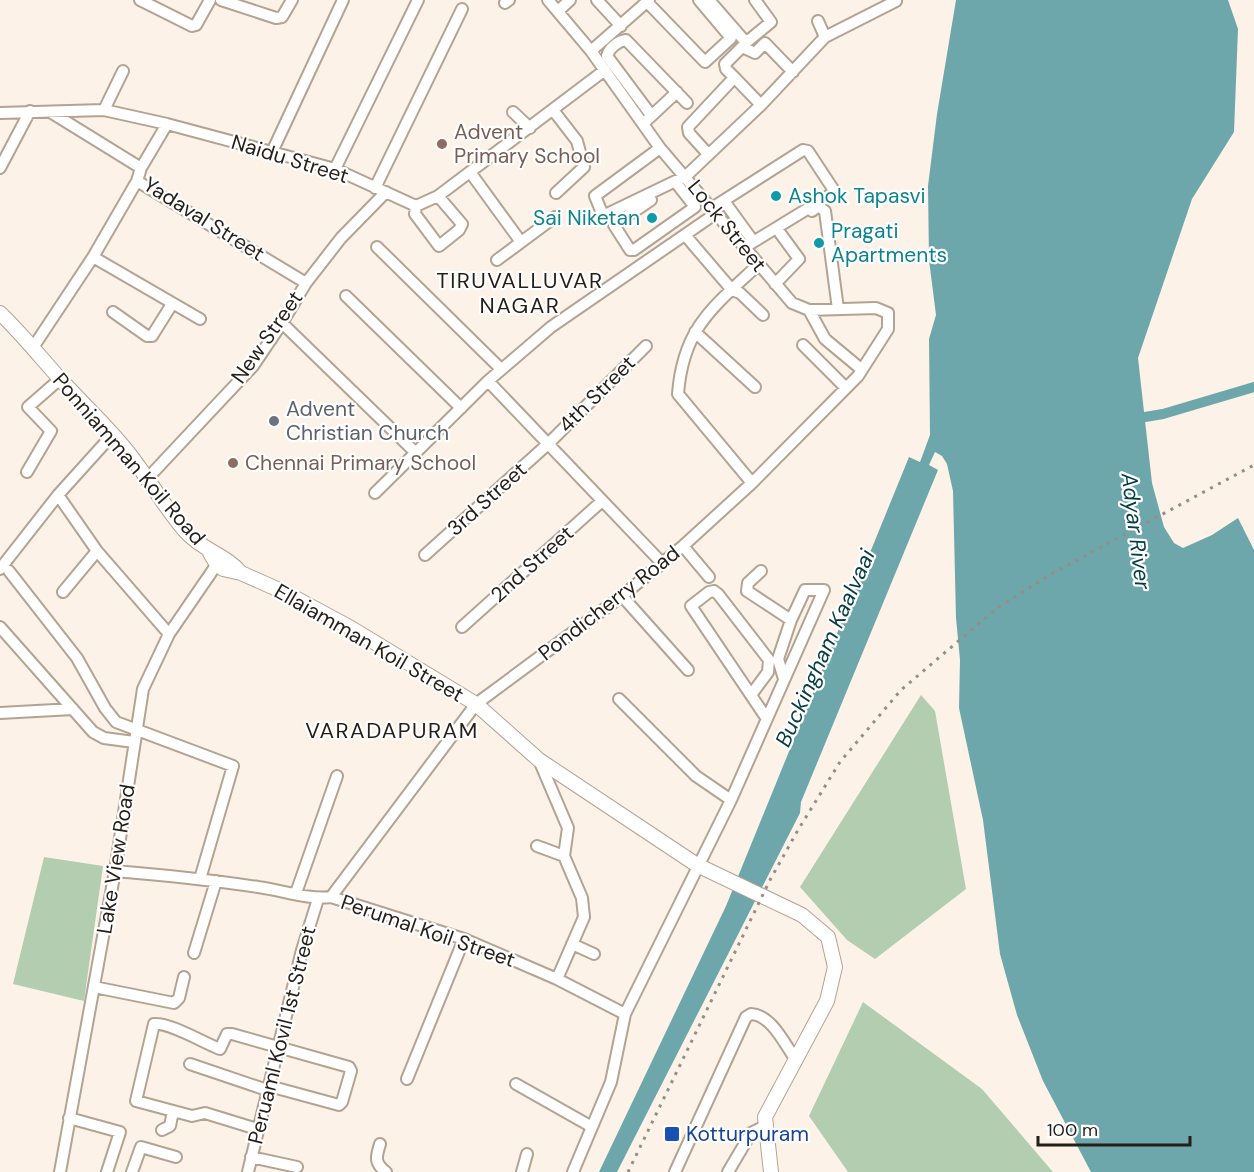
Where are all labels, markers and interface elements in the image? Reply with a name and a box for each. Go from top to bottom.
place label: Advent Primary School [454,118,600,170]
street label: Naidu Street [228,128,352,190]
marker: Advent Primary School [435,137,449,151]
street label: Yadaval Street [138,171,270,267]
street label: Lock Street [681,174,773,278]
place label: Ashok Tapasvi [788,182,926,210]
marker: Ashok Tapasvi [769,189,783,203]
place label: Sai Niketan [533,204,640,232]
marker: Sai Niketan [645,211,659,225]
place label: Pragati Apartments [831,217,947,269]
marker: Pragati Apartments [812,236,826,250]
district label: TIRUVALLUVAR NAGAR [436,266,604,320]
street label: New Street [225,285,309,389]
street label: 4th Street [552,349,642,439]
street label: Ponniamman Koil Road [46,367,212,551]
place label: Advent Christian Church [286,395,449,447]
marker: Advent Christian Church [267,414,281,428]
place label: Chennai Primary School [245,449,476,477]
marker: Chennai Primary School [226,456,240,470]
street label: 3rd Street [441,456,533,542]
water label: Adyar River [1114,470,1158,592]
street label: 2nd Street [485,519,579,609]
street label: Pondicherry Road [533,539,685,667]
water label: Buckingham Kaalvaai [768,544,882,751]
street label: Ellaiamman Koil Street [269,577,469,709]
district label: VARADAPURAM [305,716,479,745]
street label: Lake View Road [90,782,142,936]
street label: Perumal Koil Street [337,888,519,974]
street label: Peruaml Kovil 1st Street [241,923,323,1147]
scale bar [1038,1109,1190,1147]
text: 100 m [1047,1118,1098,1142]
place label: Kotturpuram [686,1120,809,1148]
marker: Kotturpuram [663,1125,681,1143]

